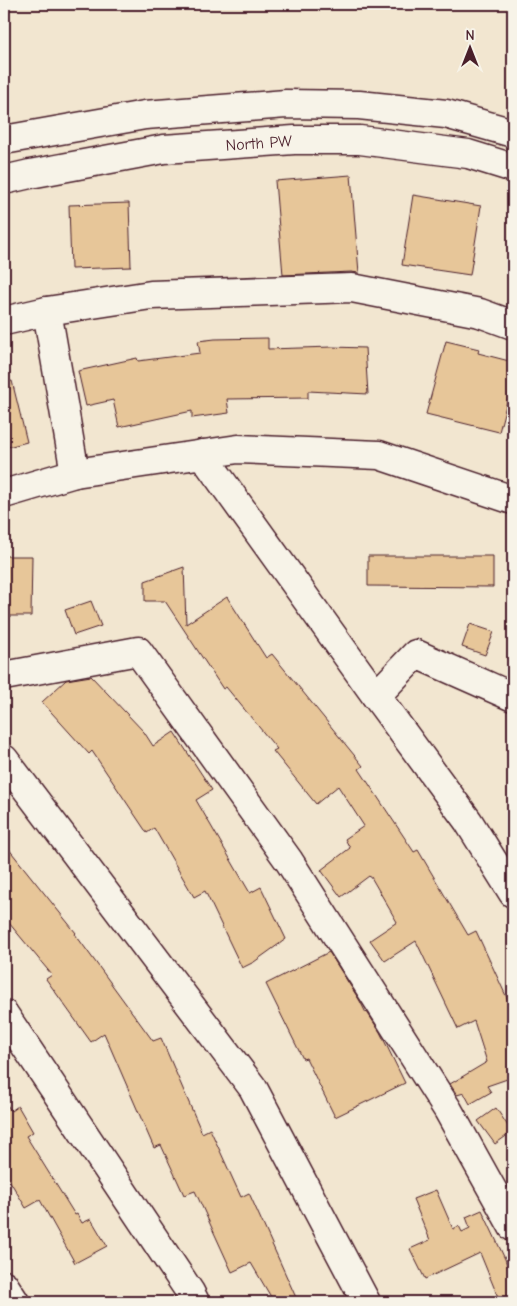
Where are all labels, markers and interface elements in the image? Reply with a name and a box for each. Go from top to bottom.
north arrow [444,22,494,72]
text: N [465,27,475,44]
street label: North PW [225,132,293,155]

